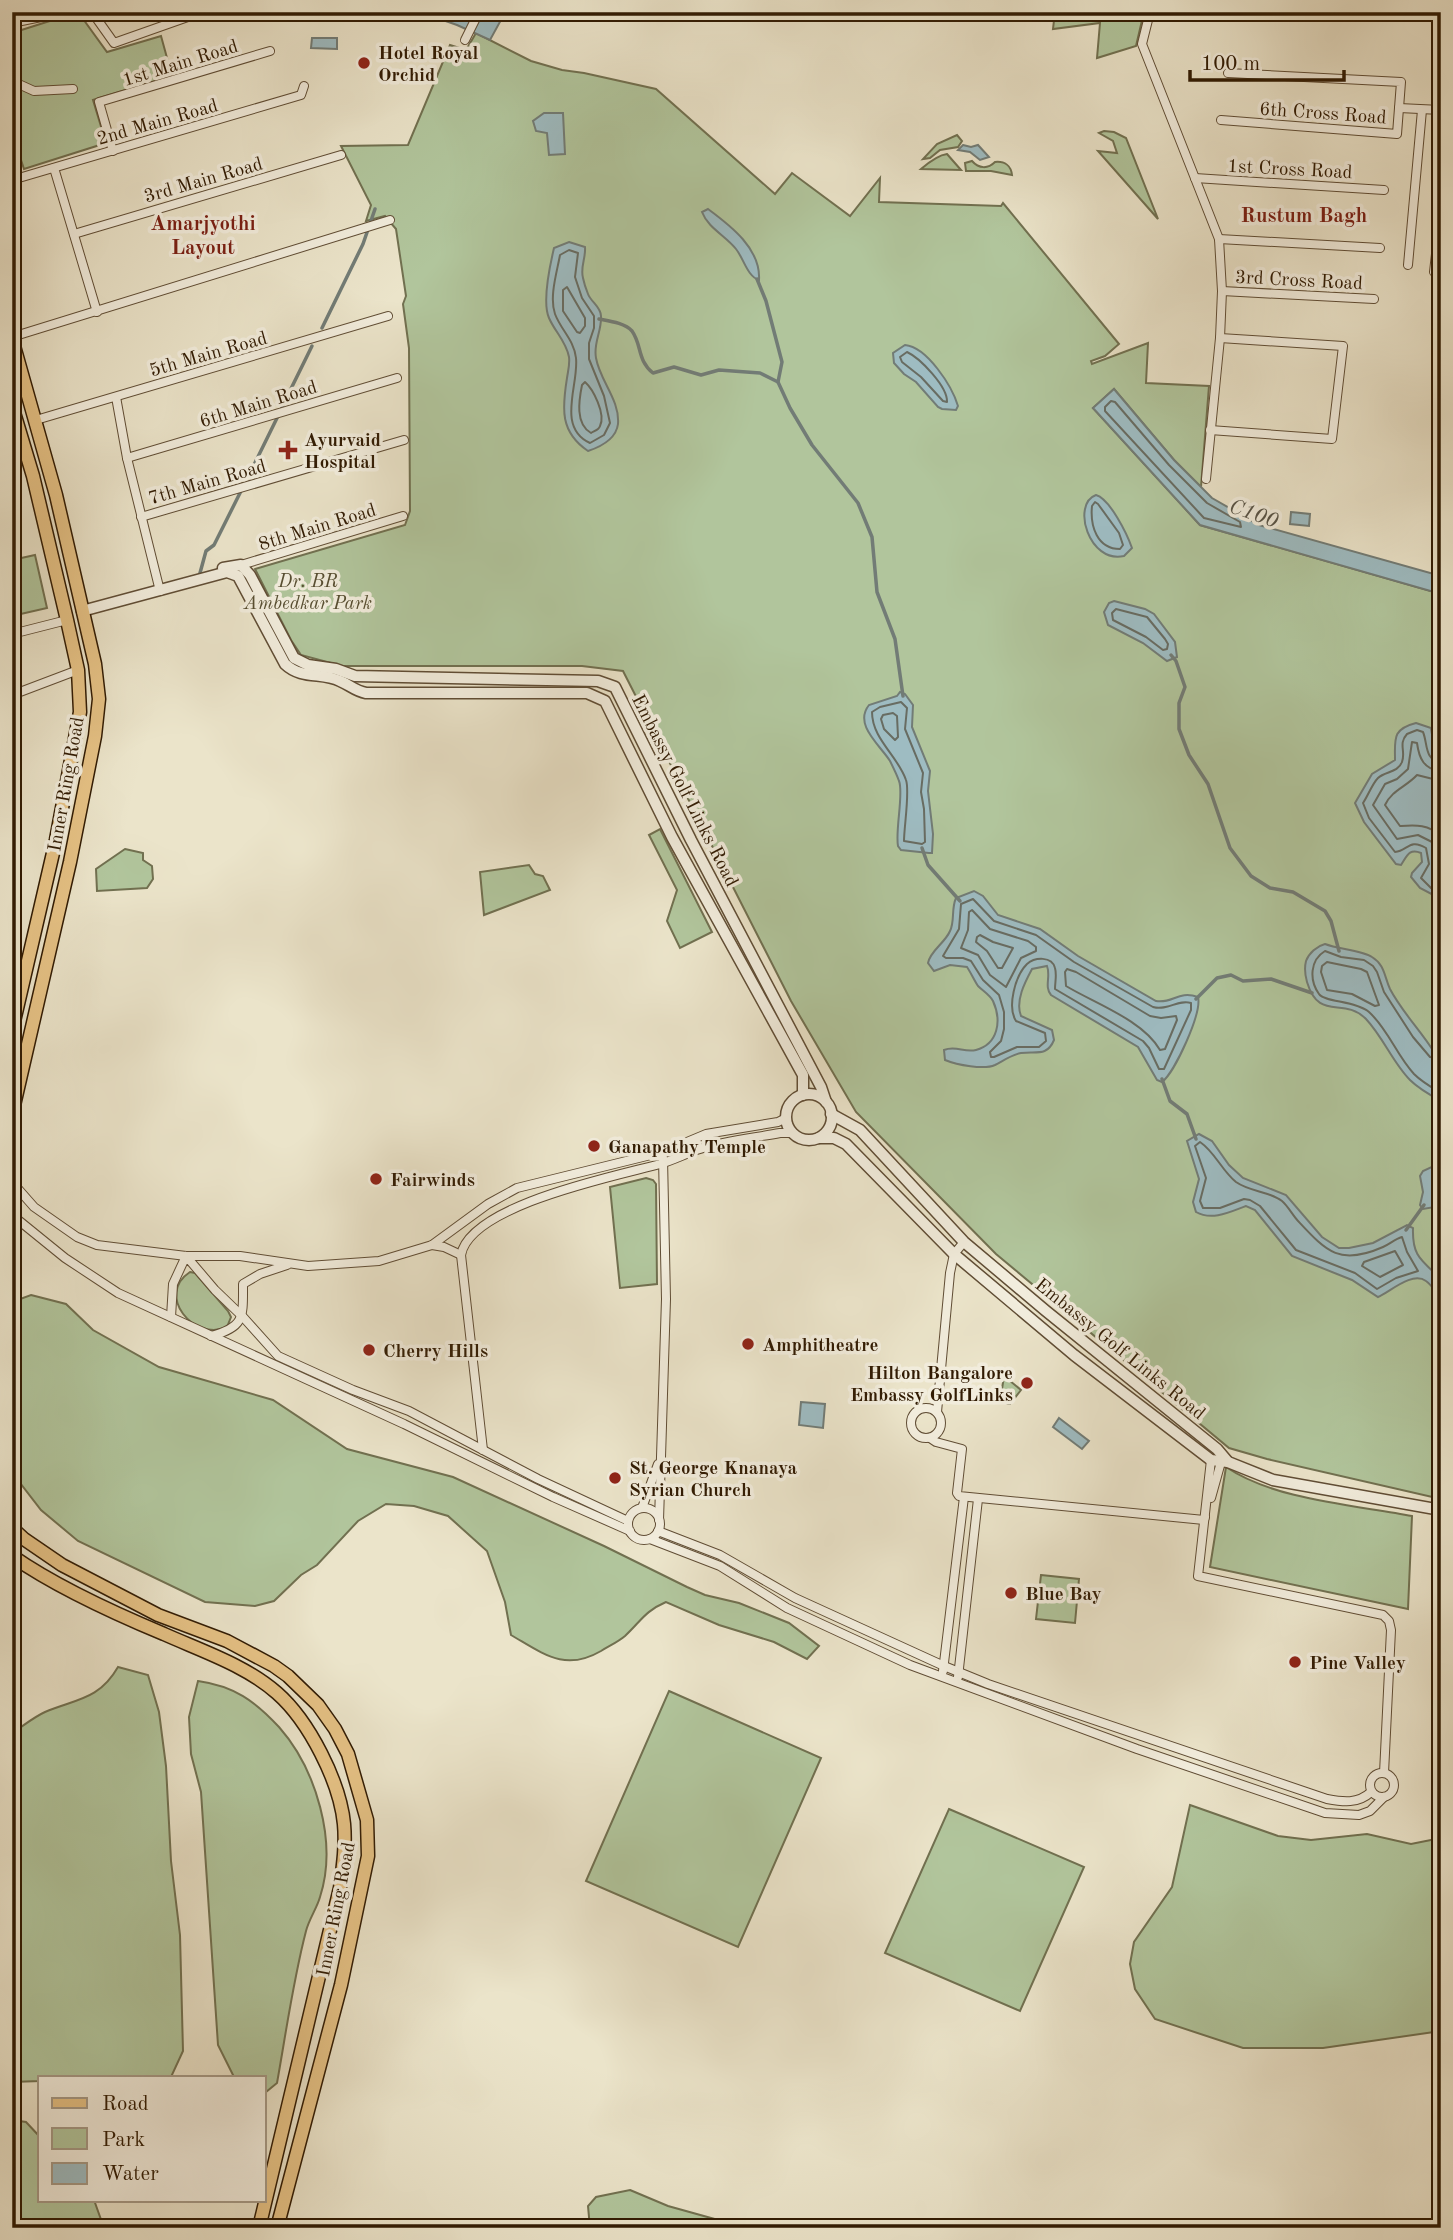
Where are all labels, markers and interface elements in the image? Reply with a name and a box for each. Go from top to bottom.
street label: 1st Main Road [121,38,241,91]
scale bar [1190,38,1344,82]
place label: Hotel Royal Orchid [378,45,479,86]
text: 100 m [1201,54,1260,75]
marker: Hotel Royal Orchid [356,55,372,71]
street label: 2nd Main Road [95,97,220,150]
street label: 6th Cross Road [1259,101,1387,128]
street label: 3rd Main Road [142,155,265,207]
street label: 1st Cross Road [1227,158,1353,183]
district label: Rustum Bagh [1241,206,1368,227]
district label: Amarjyothi Layout [150,214,256,259]
street label: 3rd Cross Road [1234,269,1363,294]
street label: 5th Main Road [148,329,270,381]
street label: 6th Main Road [198,378,320,432]
place label: Ayurvaid Hospital [304,432,381,473]
marker: Ayurvaid Hospital [278,440,298,460]
street label: 7th Main Road [147,457,269,509]
water label: C100 [1226,496,1281,533]
street label: 8th Main Road [257,501,379,555]
park label: Dr. BR Ambedkar Park [243,573,372,614]
street label: Embassy Golf Links Road [627,692,741,890]
street label: Inner Ring Road [46,715,89,853]
marker: Ganapathy Temple [586,1138,602,1154]
place label: Ganapathy Temple [608,1139,766,1158]
marker: Fairwinds [368,1171,384,1187]
place label: Fairwinds [390,1172,475,1191]
street label: Embassy Golf Links Road [1031,1276,1208,1424]
marker: Amphitheatre [740,1336,756,1352]
place label: Amphitheatre [762,1337,878,1356]
marker: Cherry Hills [361,1342,377,1358]
place label: Cherry Hills [383,1343,488,1362]
place label: Hilton Bangalore Embassy GolfLinks [850,1365,1013,1406]
marker: Hilton Bangalore Embassy GolfLinks [1019,1375,1035,1391]
place label: St. George Knanaya Syrian Church [629,1460,797,1501]
marker: St. George Knanaya Syrian Church [607,1470,623,1486]
marker: Blue Bay [1003,1585,1019,1601]
place label: Blue Bay [1025,1586,1102,1605]
marker: Pine Valley [1287,1654,1303,1670]
place label: Pine Valley [1309,1655,1406,1674]
street label: Inner Ring Road [315,1840,360,1978]
legend [38,2076,266,2202]
text: Road [102,2094,149,2115]
text: Park [102,2130,145,2151]
text: Water [102,2164,159,2185]

